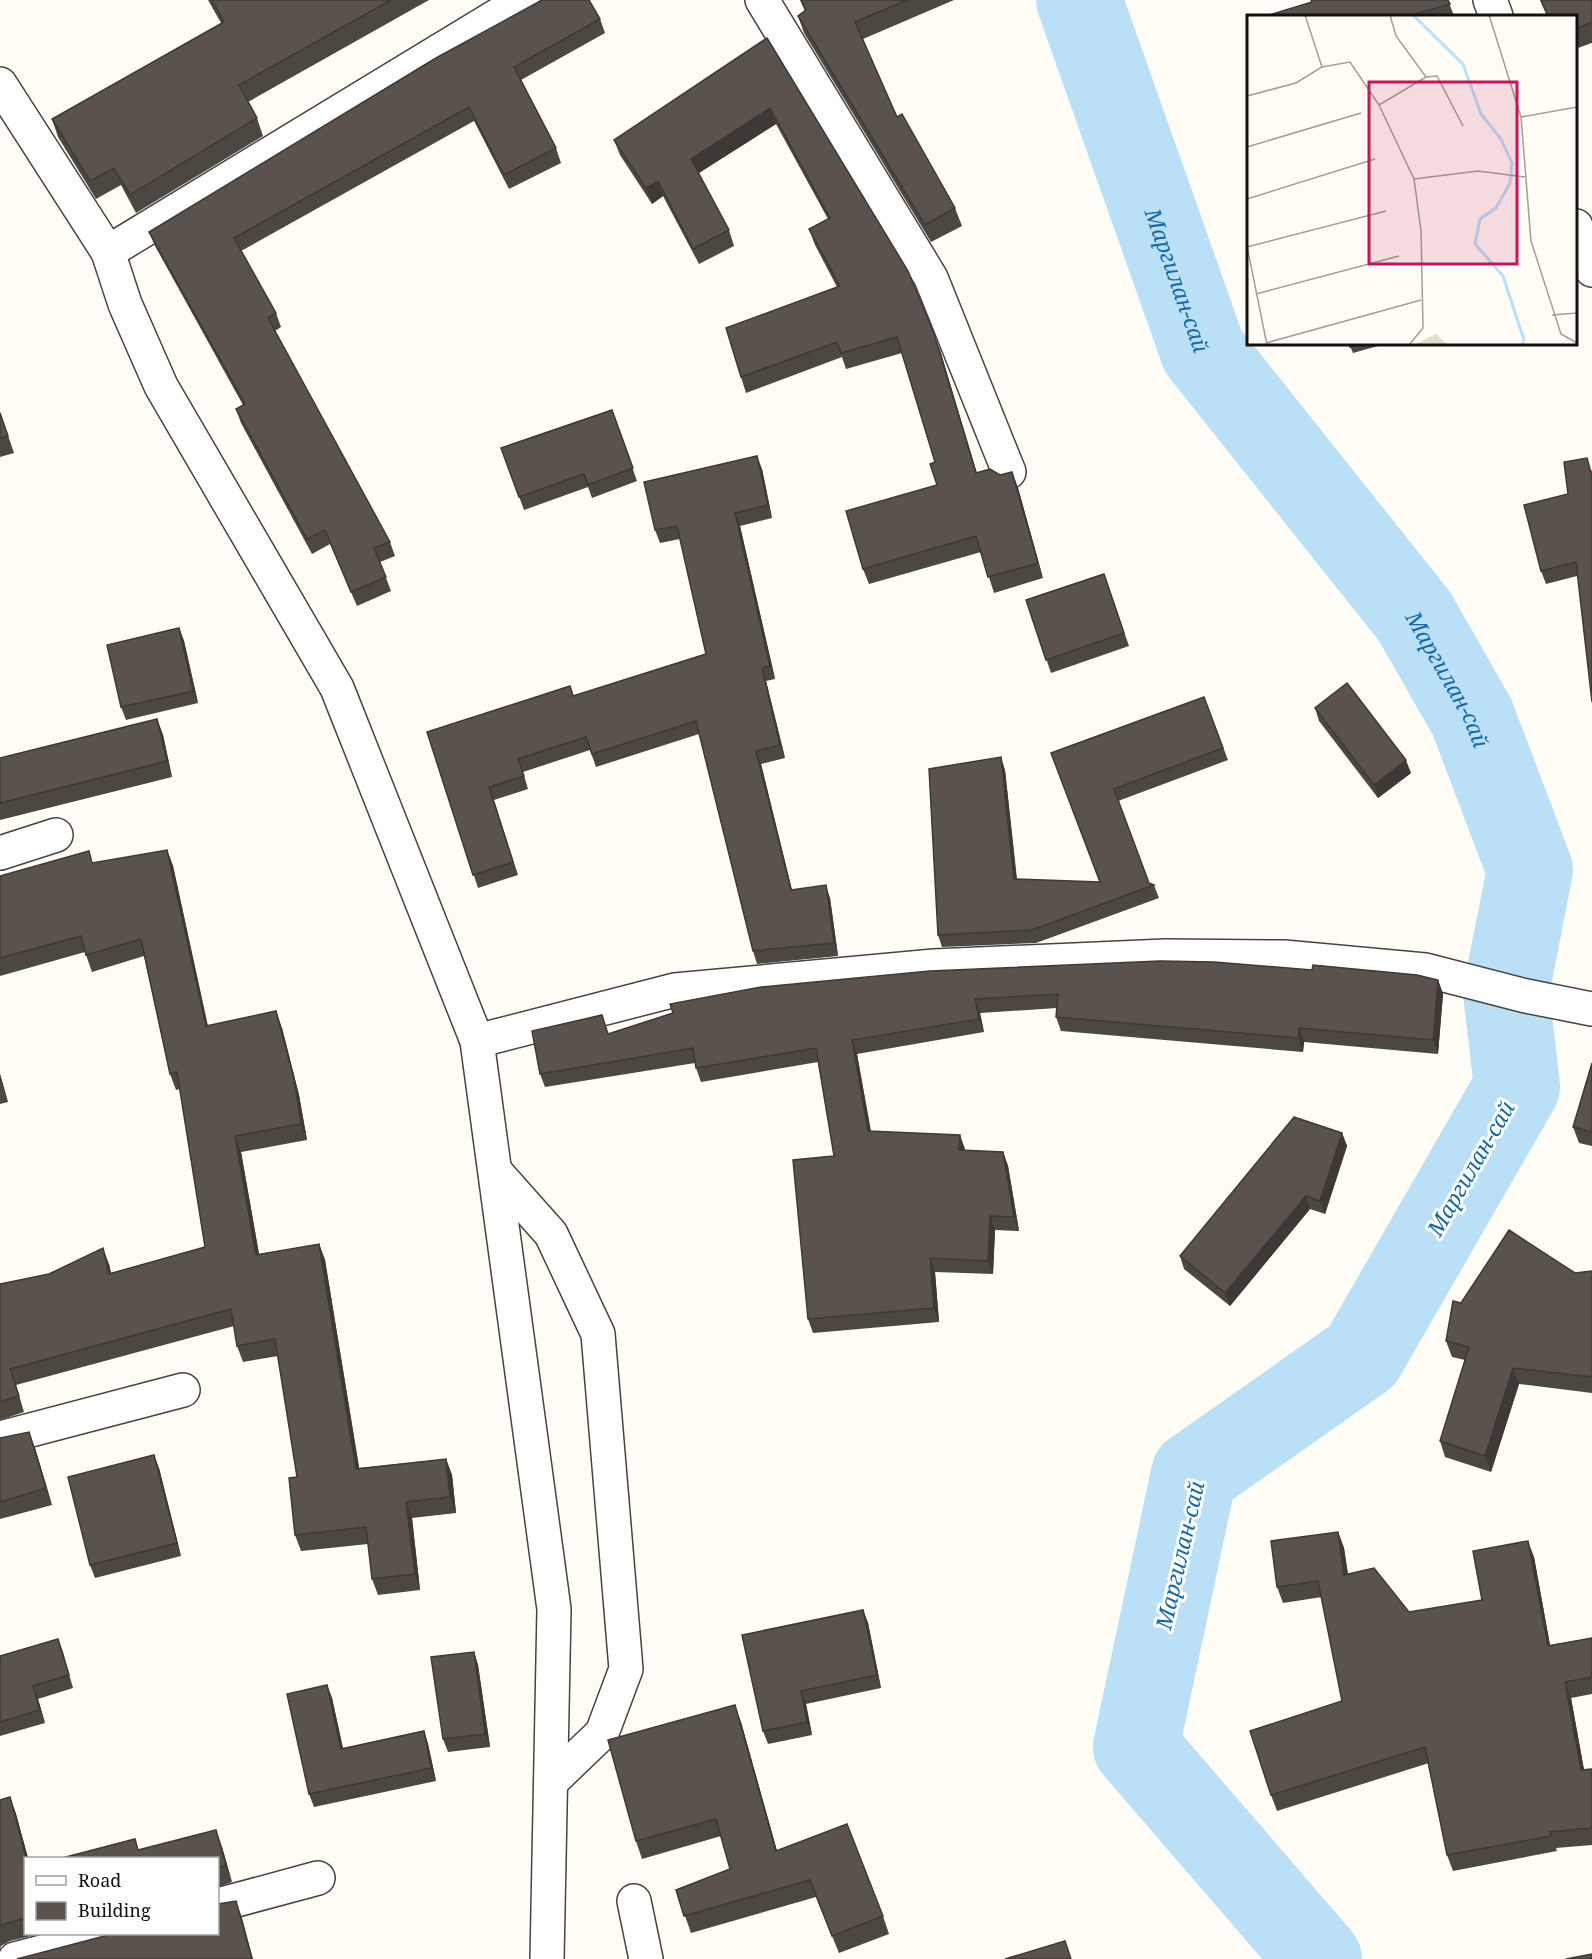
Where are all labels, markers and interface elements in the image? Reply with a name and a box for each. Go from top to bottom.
inset map [1247,15,1577,345]
water label: Маргилан-сай [1138,203,1217,356]
water label: Маргилан-сай [1399,604,1497,751]
water label: Маргилан-сай [1419,1095,1521,1242]
water label: Маргилан-сай [1147,1478,1211,1633]
legend [24,1857,219,1935]
text: Road [78,1868,121,1892]
text: Building [78,1898,151,1922]

